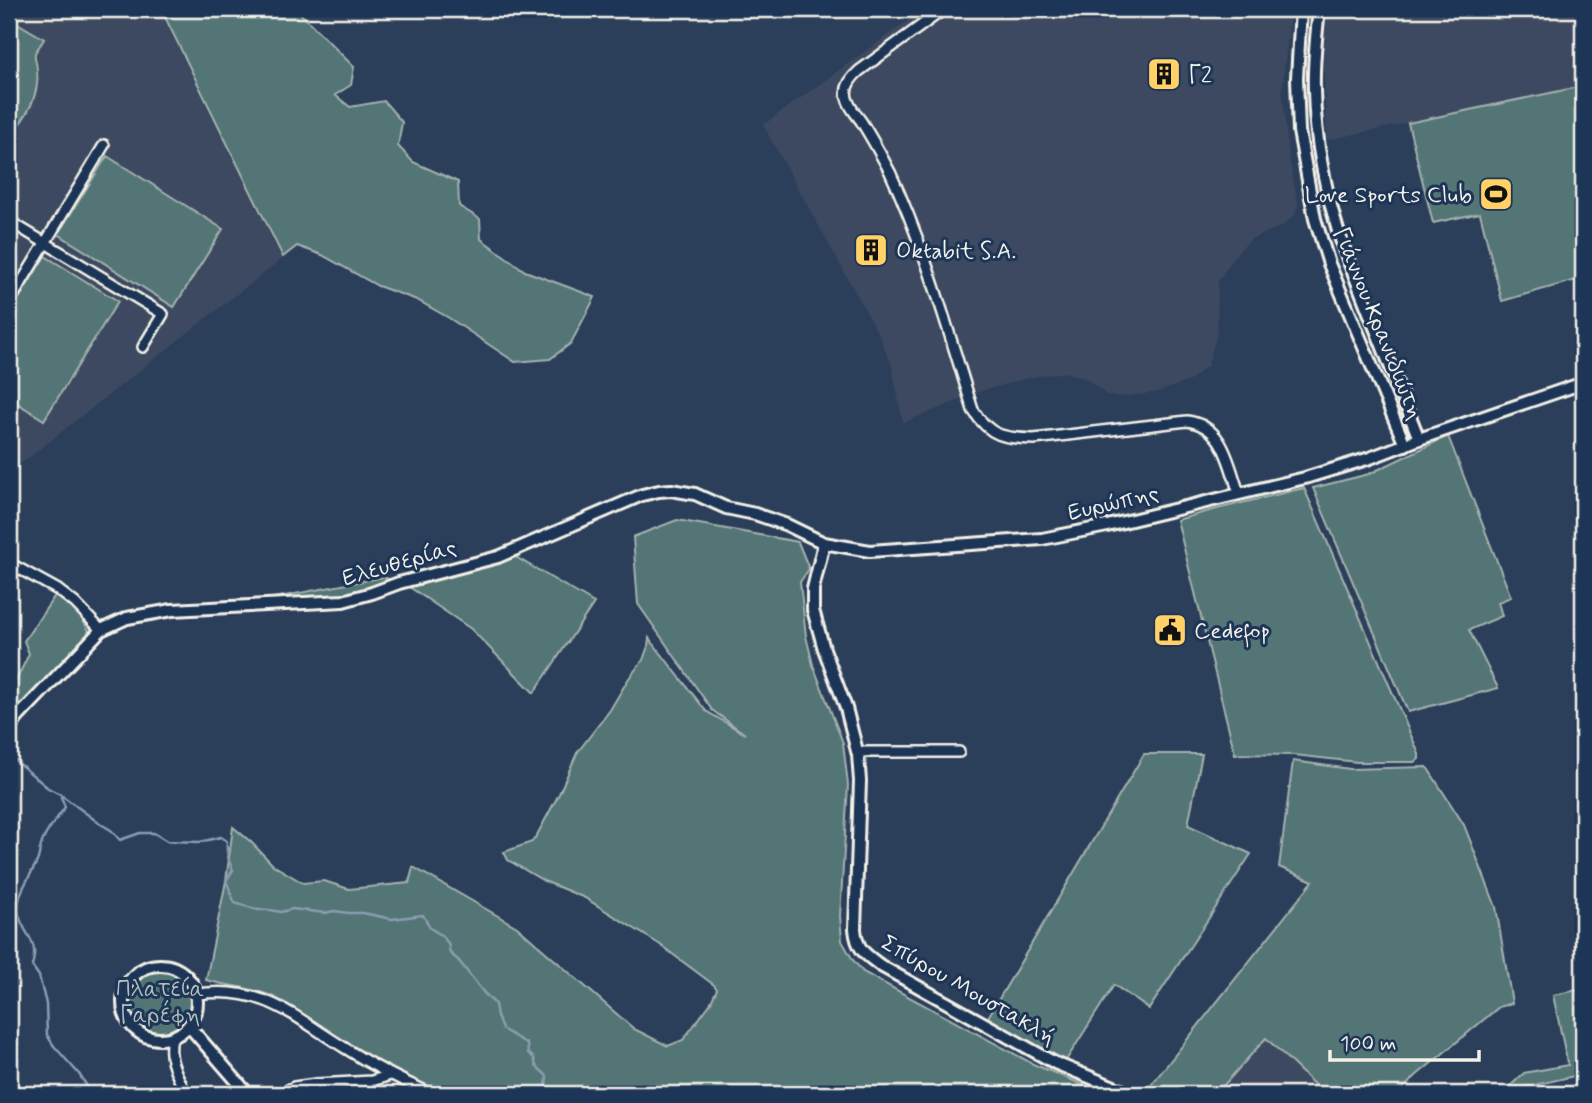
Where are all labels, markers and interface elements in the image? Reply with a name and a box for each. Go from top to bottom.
building icon: Γ2 [1145,55,1183,93]
place label: Γ2 [1188,61,1212,91]
sports icon: Love Sports Club [1477,175,1515,213]
place label: Love Sports Club [1305,181,1472,211]
street label: Γιάννου Κρανιδιώτη [1325,223,1429,424]
building icon: Oktabit S.A. [852,231,890,269]
place label: Oktabit S.A. [896,237,1016,267]
street label: Ευρώπης [1065,479,1162,529]
street label: Ελευθερίας [339,533,460,595]
public building icon: Cedefop [1151,611,1189,649]
place label: Cedefop [1194,617,1270,648]
street label: Σπύρου Μουστακλή [875,929,1061,1053]
park label: Πλατεία Γαρέφη [116,975,204,1031]
scale bar [1330,1019,1478,1063]
text: 100 m [1340,1030,1396,1058]

